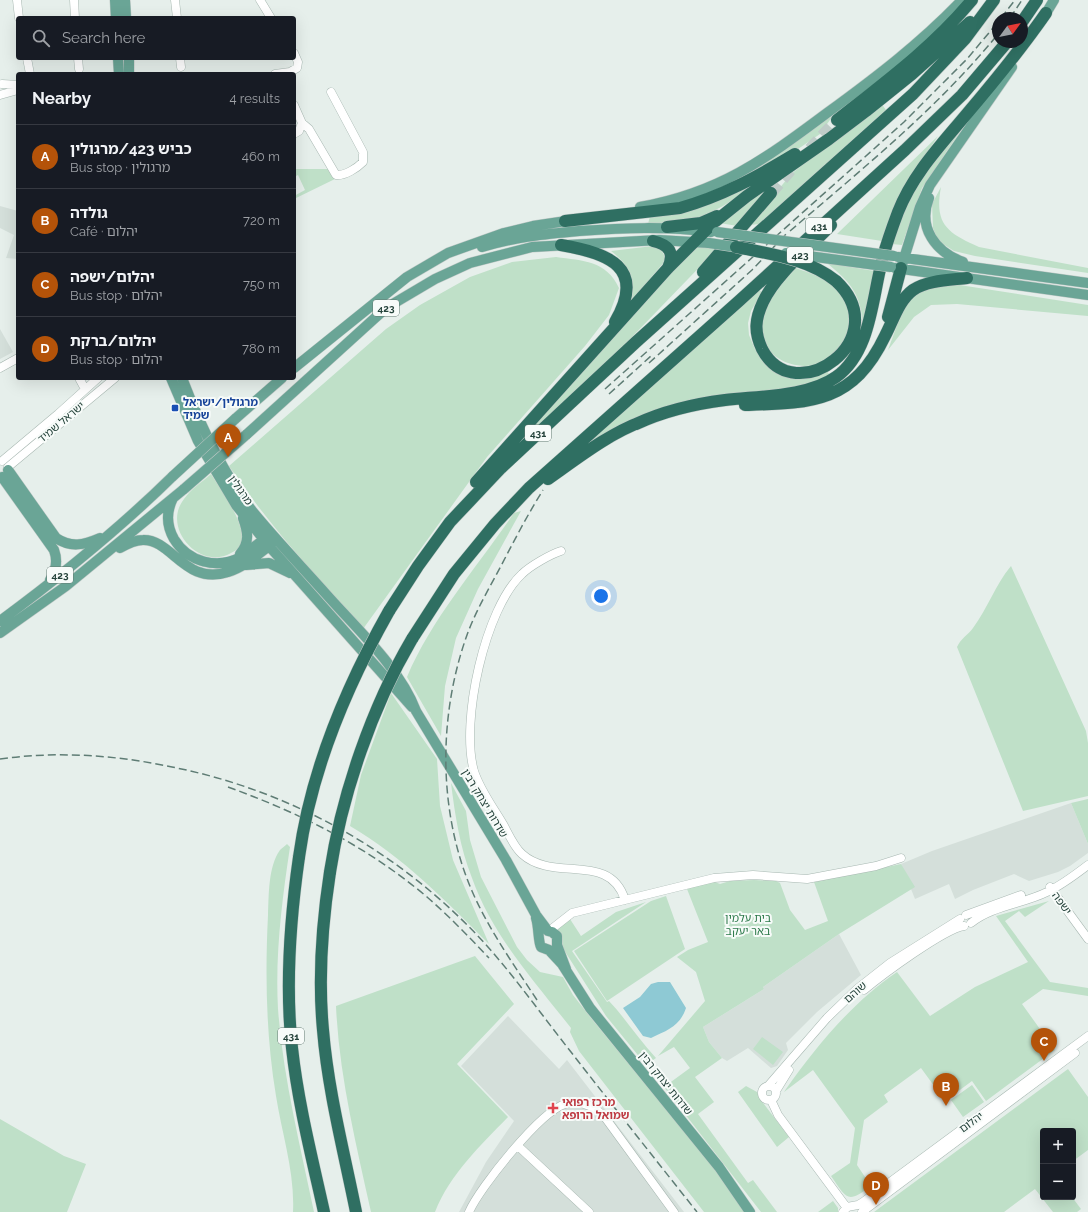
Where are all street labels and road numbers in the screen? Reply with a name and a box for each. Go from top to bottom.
road number: 431 [806,218,832,234]
road number: 423 [787,247,813,263]
road number: 423 [373,300,399,316]
street label: ישראל שמיד [35,399,87,446]
road number: 431 [525,425,551,441]
street label: מרגולין [226,473,255,508]
road number: 423 [47,567,73,583]
street label: שדרות יצחק רבין [459,767,510,840]
street label: ישפה [1049,889,1074,917]
street label: שוהם [841,979,869,1006]
road number: 431 [278,1028,304,1044]
street label: שדרות יצחק רבין [636,1049,695,1118]
street label: יהלום [957,1109,986,1135]

